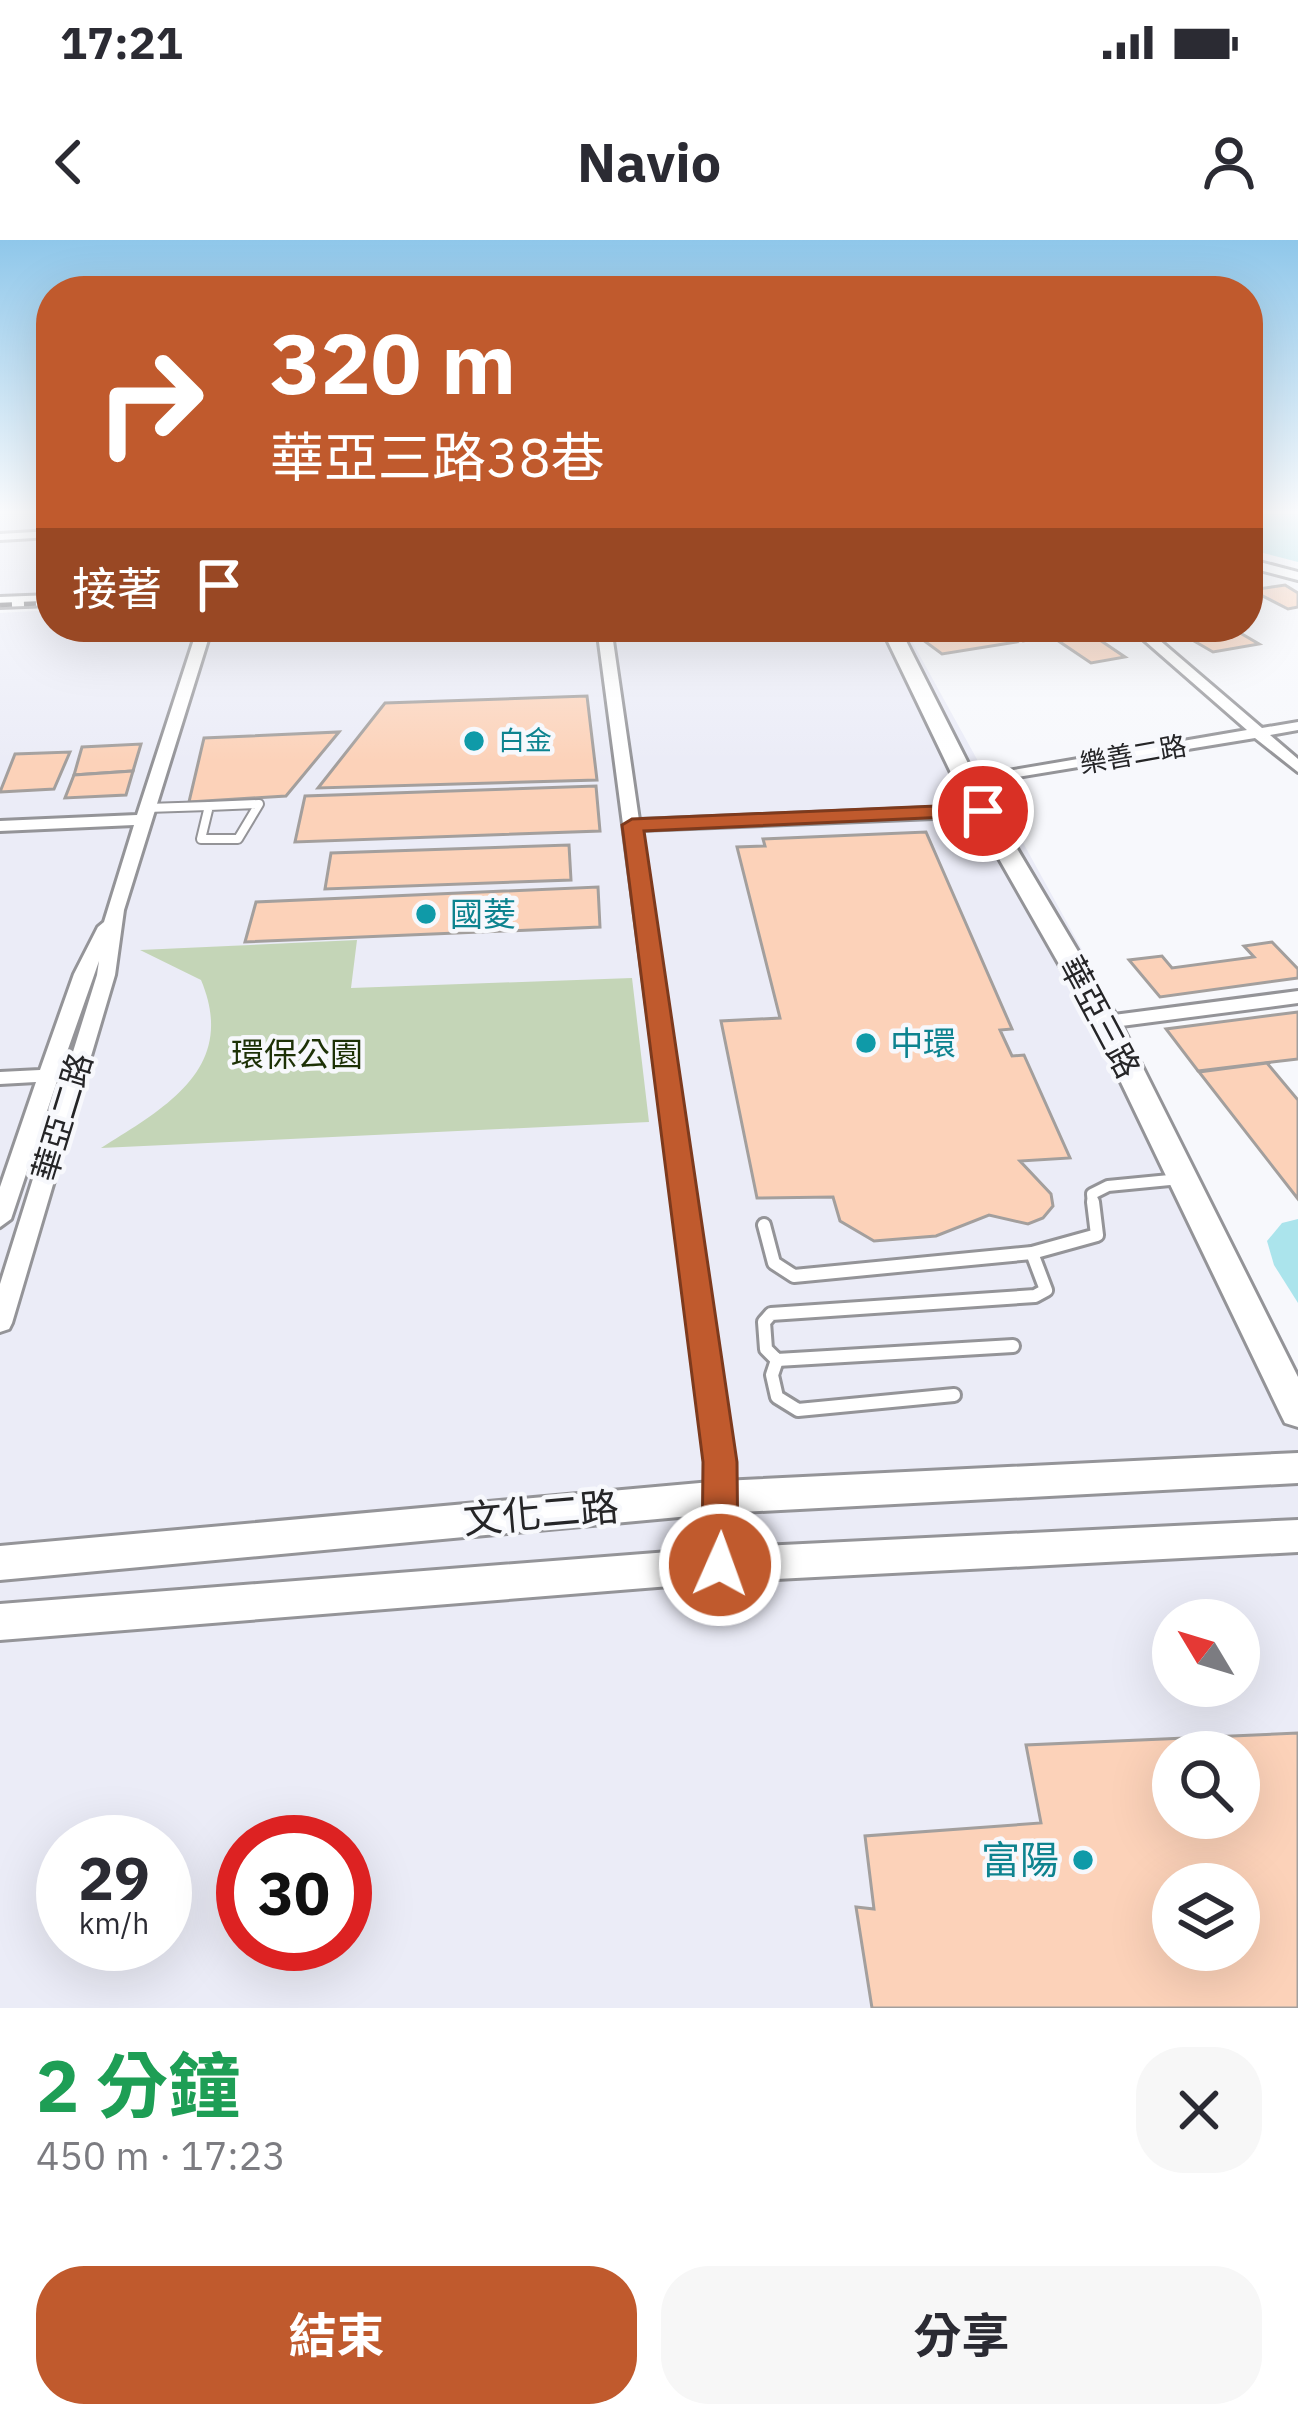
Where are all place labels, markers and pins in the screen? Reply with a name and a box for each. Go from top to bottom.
place label: 白金 [498,722,552,757]
marker: 白金 [461,728,487,754]
pin [932,760,1034,862]
place label: 國菱 [450,892,516,935]
marker: 國菱 [413,901,439,927]
place label: 中環 [890,1021,956,1064]
marker: 中環 [853,1030,879,1056]
place label: 富陽 [981,1834,1059,1885]
marker: 富陽 [1070,1847,1096,1873]

